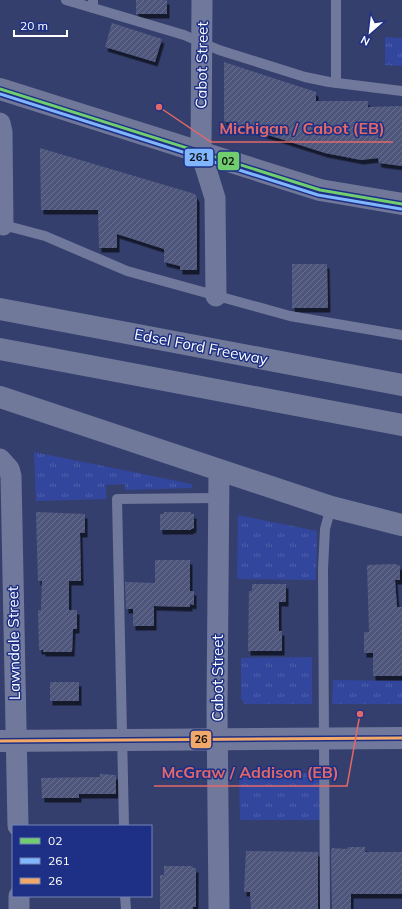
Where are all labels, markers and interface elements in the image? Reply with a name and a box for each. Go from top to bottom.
scale bar [14,12,67,38]
north arrow [350,12,390,52]
text: 20 m [20,18,48,33]
street label: Cabot Street [191,21,212,109]
text: N [358,33,372,49]
callout: Michigan / Cabot (EB) [211,114,393,142]
text: Michigan / Cabot (EB) [219,118,385,138]
line badge: 261 [184,148,214,167]
text: 261 [189,150,209,164]
line badge: 02 [217,151,240,171]
text: 02 [221,154,235,168]
street label: Edsel Ford Freeway [133,324,269,369]
street label: Lawndale Street [3,586,24,700]
street label: Cabot Street [208,634,227,722]
line badge: 26 [190,730,212,749]
text: 26 [194,732,208,746]
callout: McGraw / Addison (EB) [154,758,347,786]
text: McGraw / Addison (EB) [161,762,339,782]
legend [12,825,152,897]
text: 02 [48,833,62,848]
text: 261 [48,853,70,868]
text: 26 [48,873,62,888]

